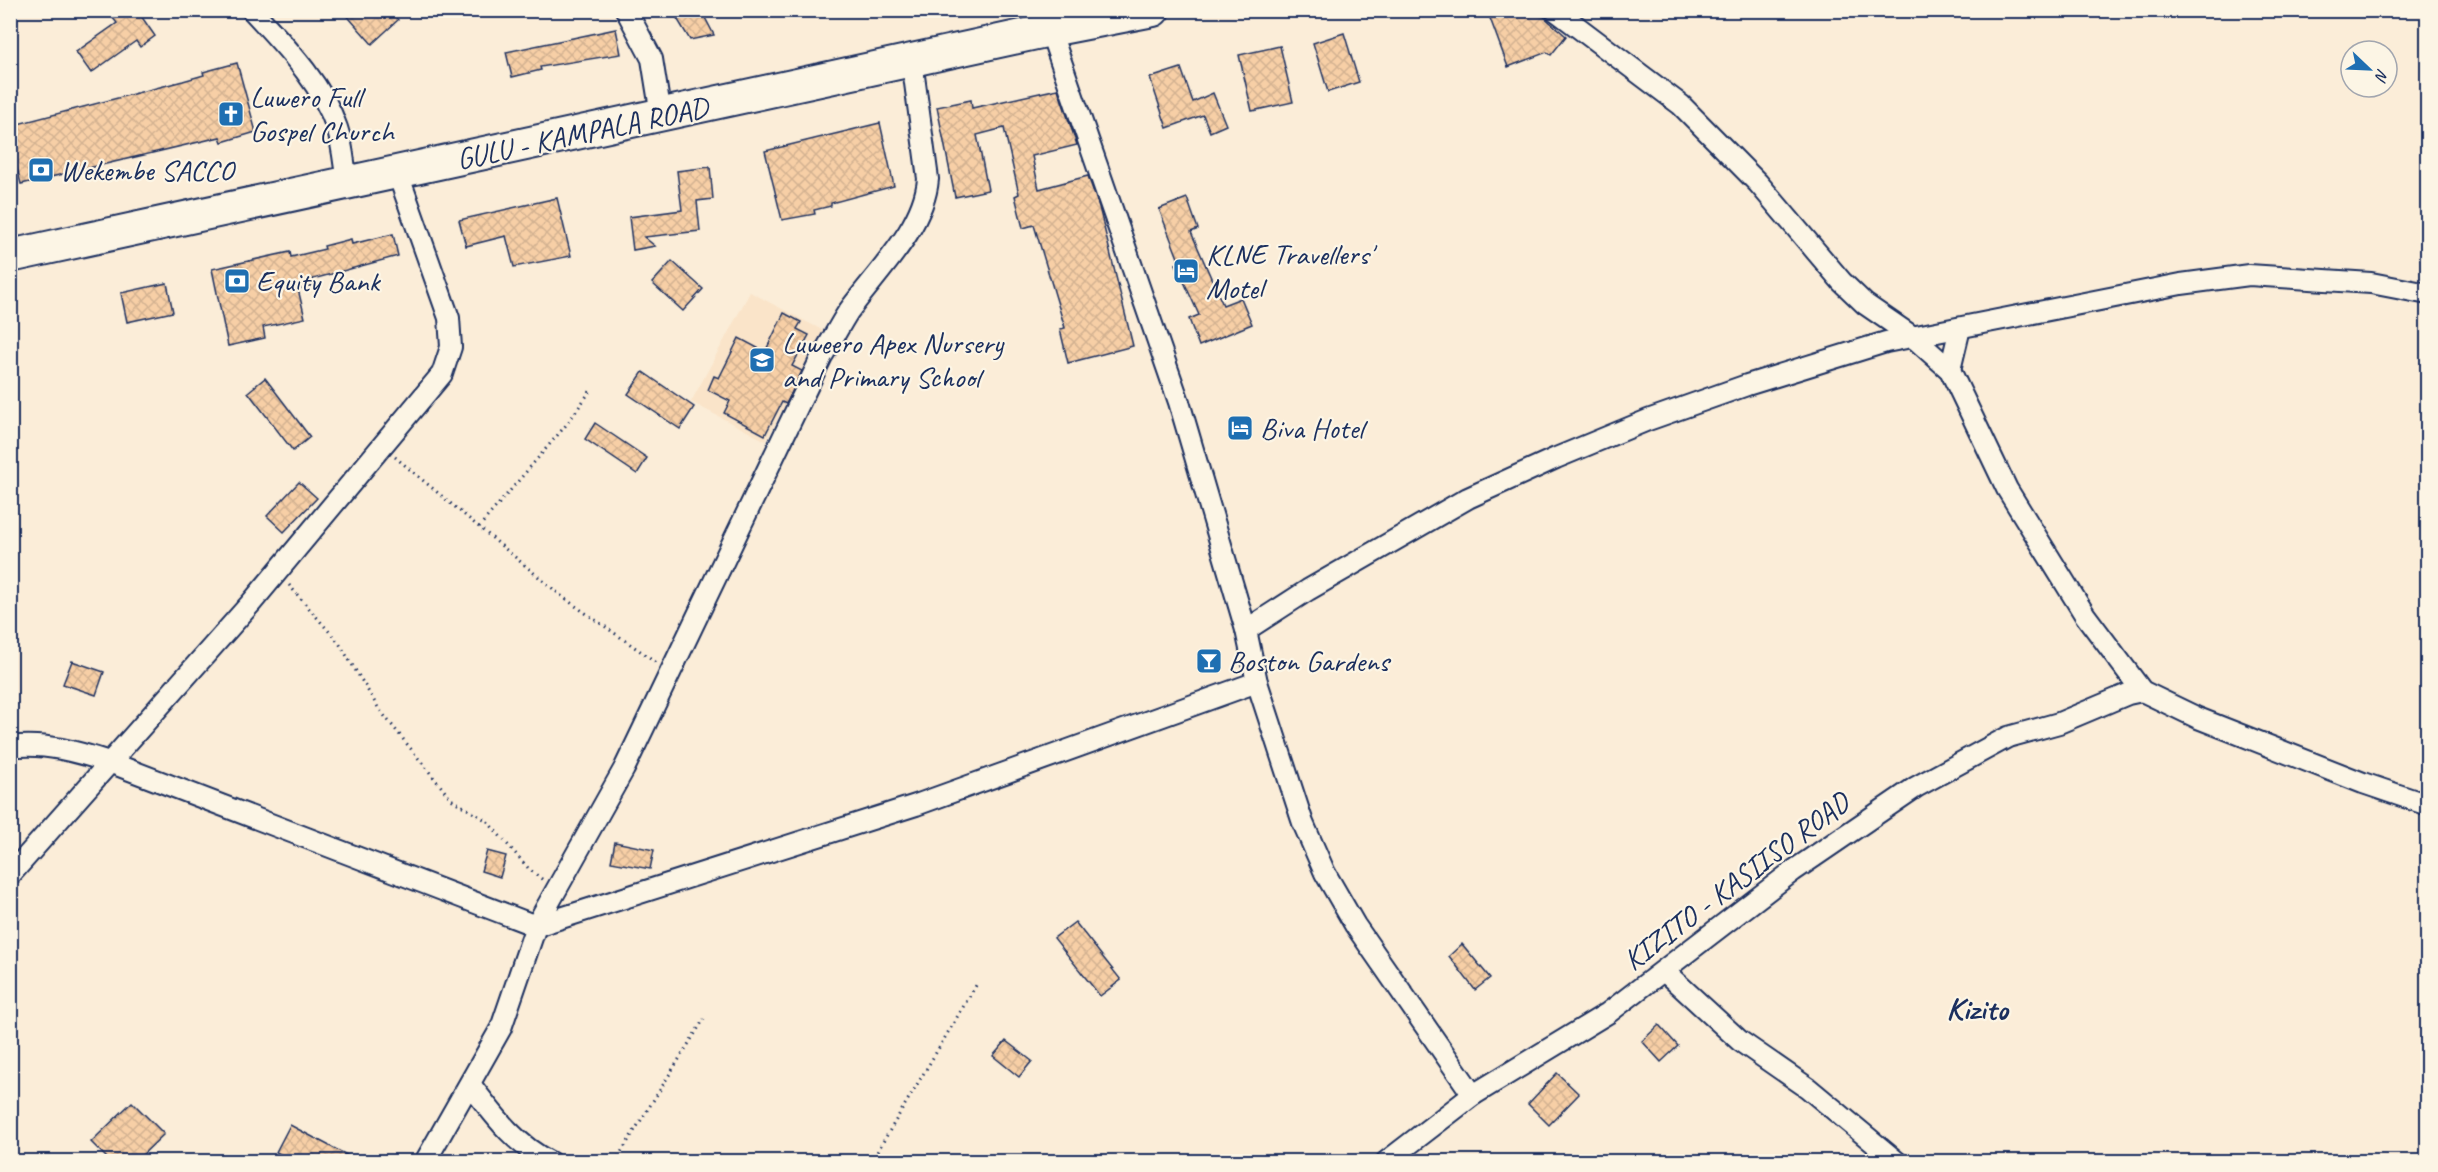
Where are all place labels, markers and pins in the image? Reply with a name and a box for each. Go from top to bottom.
place label: Luwero Full Gospel Church [250,78,396,150]
church icon: Luwero Full Gospel Church [216,99,246,129]
place label: Wekembe SACCO [60,151,236,189]
bank icon: Wekembe SACCO [26,155,56,185]
place label: KLNE Travellers' Motel [1206,235,1378,307]
hotel icon: KLNE Travellers' Motel [1171,256,1201,286]
place label: Equity Bank [256,262,381,300]
bank icon: Equity Bank [222,266,252,296]
place label: Luweero Apex Nursery and Primary School [782,324,1005,396]
school or university icon: Luweero Apex Nursery and Primary School [747,345,777,375]
place label: Biva Hotel [1260,409,1368,447]
hotel icon: Biva Hotel [1225,413,1255,443]
place label: Boston Gardens [1228,642,1391,680]
bar icon: Boston Gardens [1194,646,1224,676]

